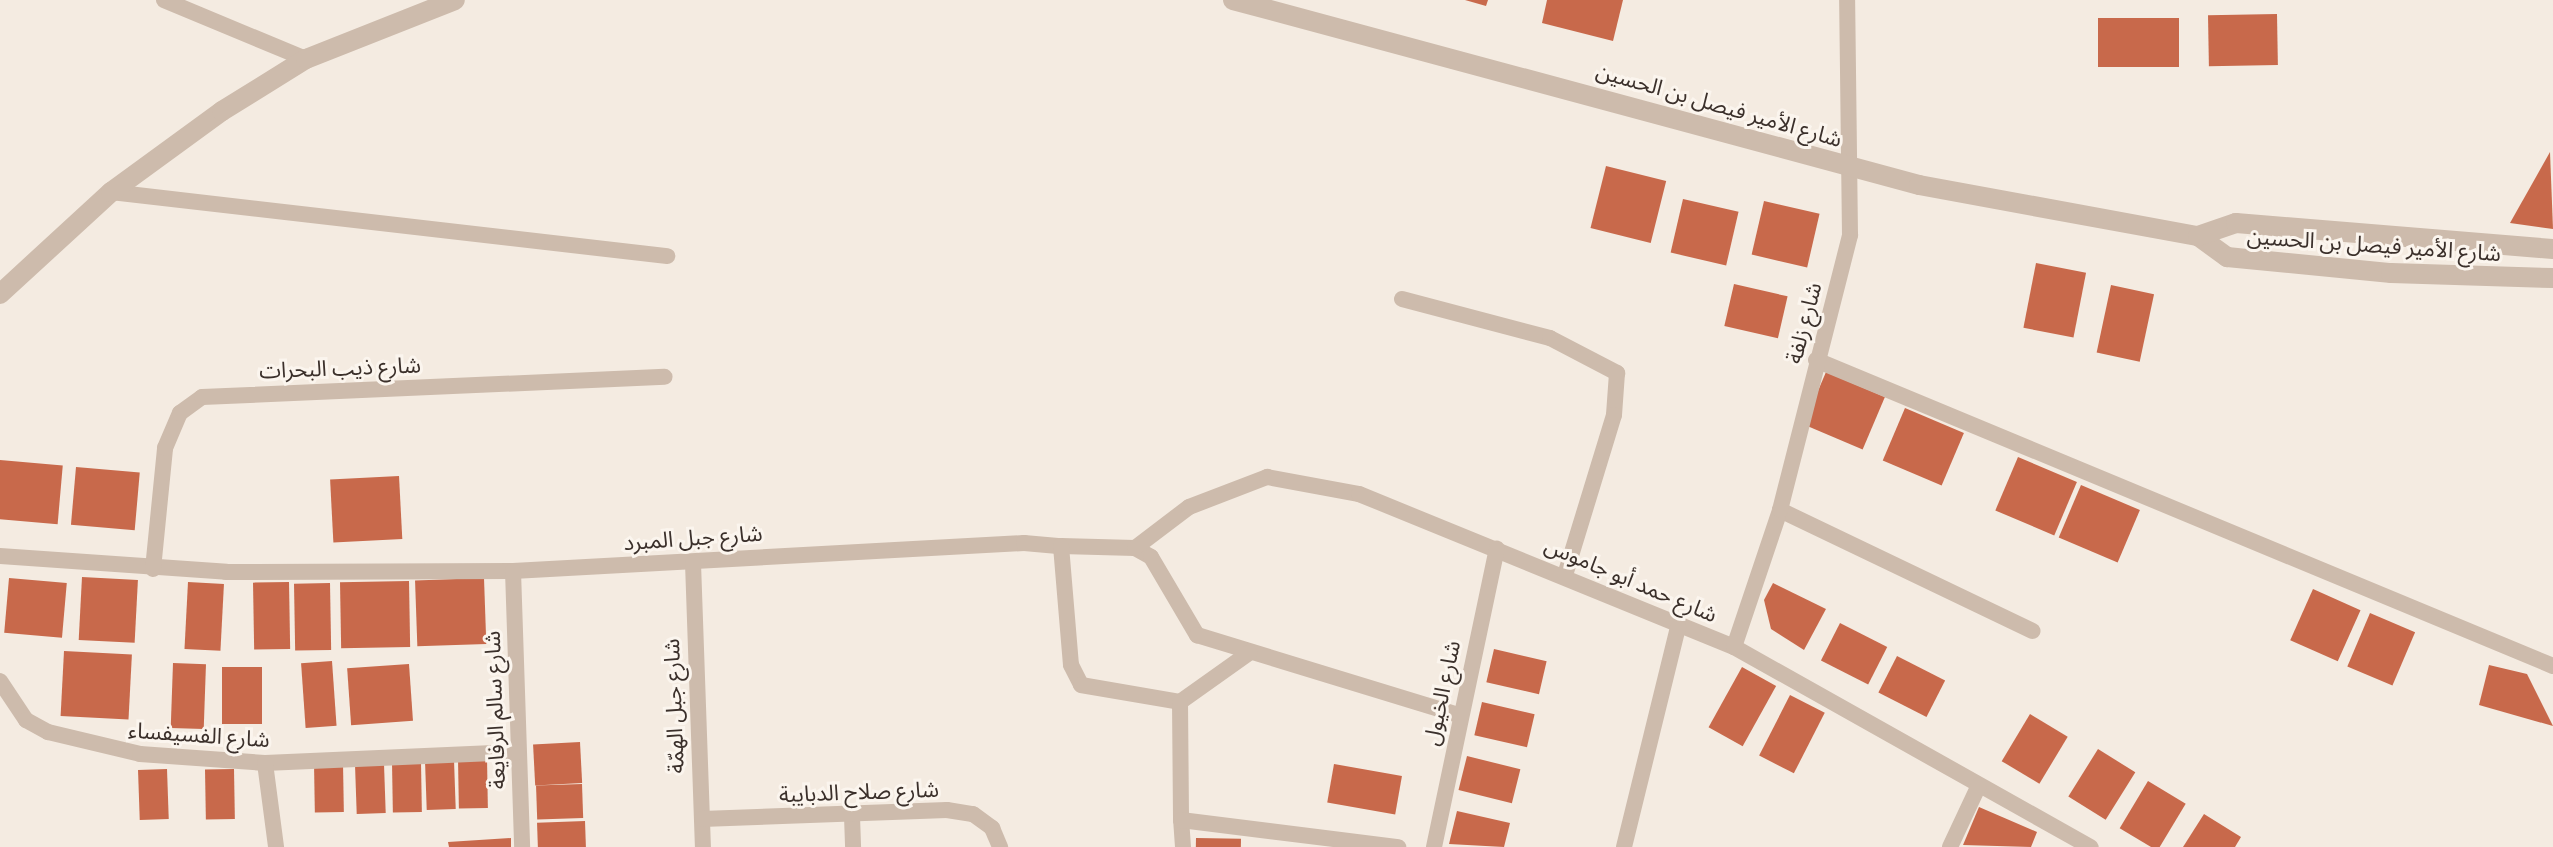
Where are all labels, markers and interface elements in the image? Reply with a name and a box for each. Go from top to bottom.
street label: شارع الأمير فيصل بن الحسين [1593,57,1845,153]
street label: شارع الأمير فيصل بن الحسين [2246,223,2502,267]
street label: شارع زلفة [1781,280,1827,366]
street label: شارع ذيب البحرات [259,352,421,384]
street label: شارع جبل المبرد [623,520,763,556]
street label: شارع حمد أبو جاموس [1541,532,1721,628]
street label: شارع سالم الرفايعة [479,630,511,790]
street label: شارع جبل الهمّة [658,638,690,774]
street label: شارع الخيول [1418,638,1466,748]
street label: شارع الفسيفساء [127,717,271,753]
street label: شارع صلاح الدبايبة [779,776,939,808]

